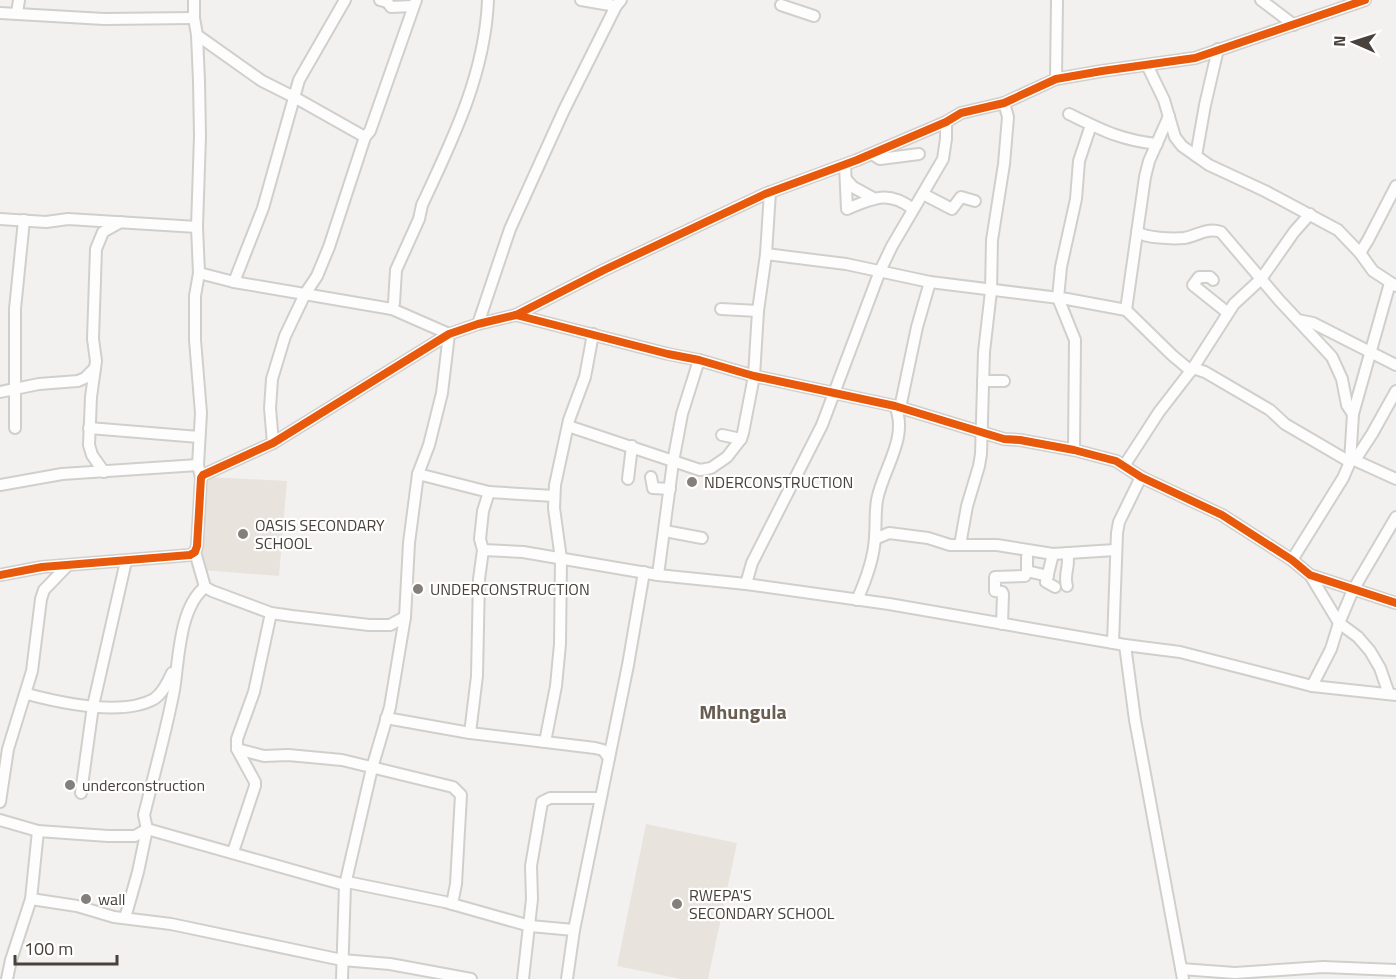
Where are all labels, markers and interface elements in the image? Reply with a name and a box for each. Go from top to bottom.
north arrow [1324,12,1384,72]
text: N [1327,35,1351,47]
place label: NDERCONSTRUCTION [704,470,853,494]
marker: NDERCONSTRUCTION [685,475,699,489]
place label: OASIS SECONDARY SCHOOL [255,513,385,555]
marker: OASIS SECONDARY SCHOOL [236,527,250,541]
place label: UNDERCONSTRUCTION [430,577,590,601]
marker: UNDERCONSTRUCTION [411,582,425,596]
district label: Mhungula [699,696,787,727]
place label: underconstruction [82,773,205,797]
marker: underconstruction [63,778,77,792]
place label: RWEPA'S SECONDARY SCHOOL [689,883,835,925]
place label: wall [98,887,126,911]
marker: wall [79,892,93,906]
marker: RWEPA'S SECONDARY SCHOOL [670,897,684,911]
scale bar [15,928,117,966]
text: 100 m [24,935,73,962]

